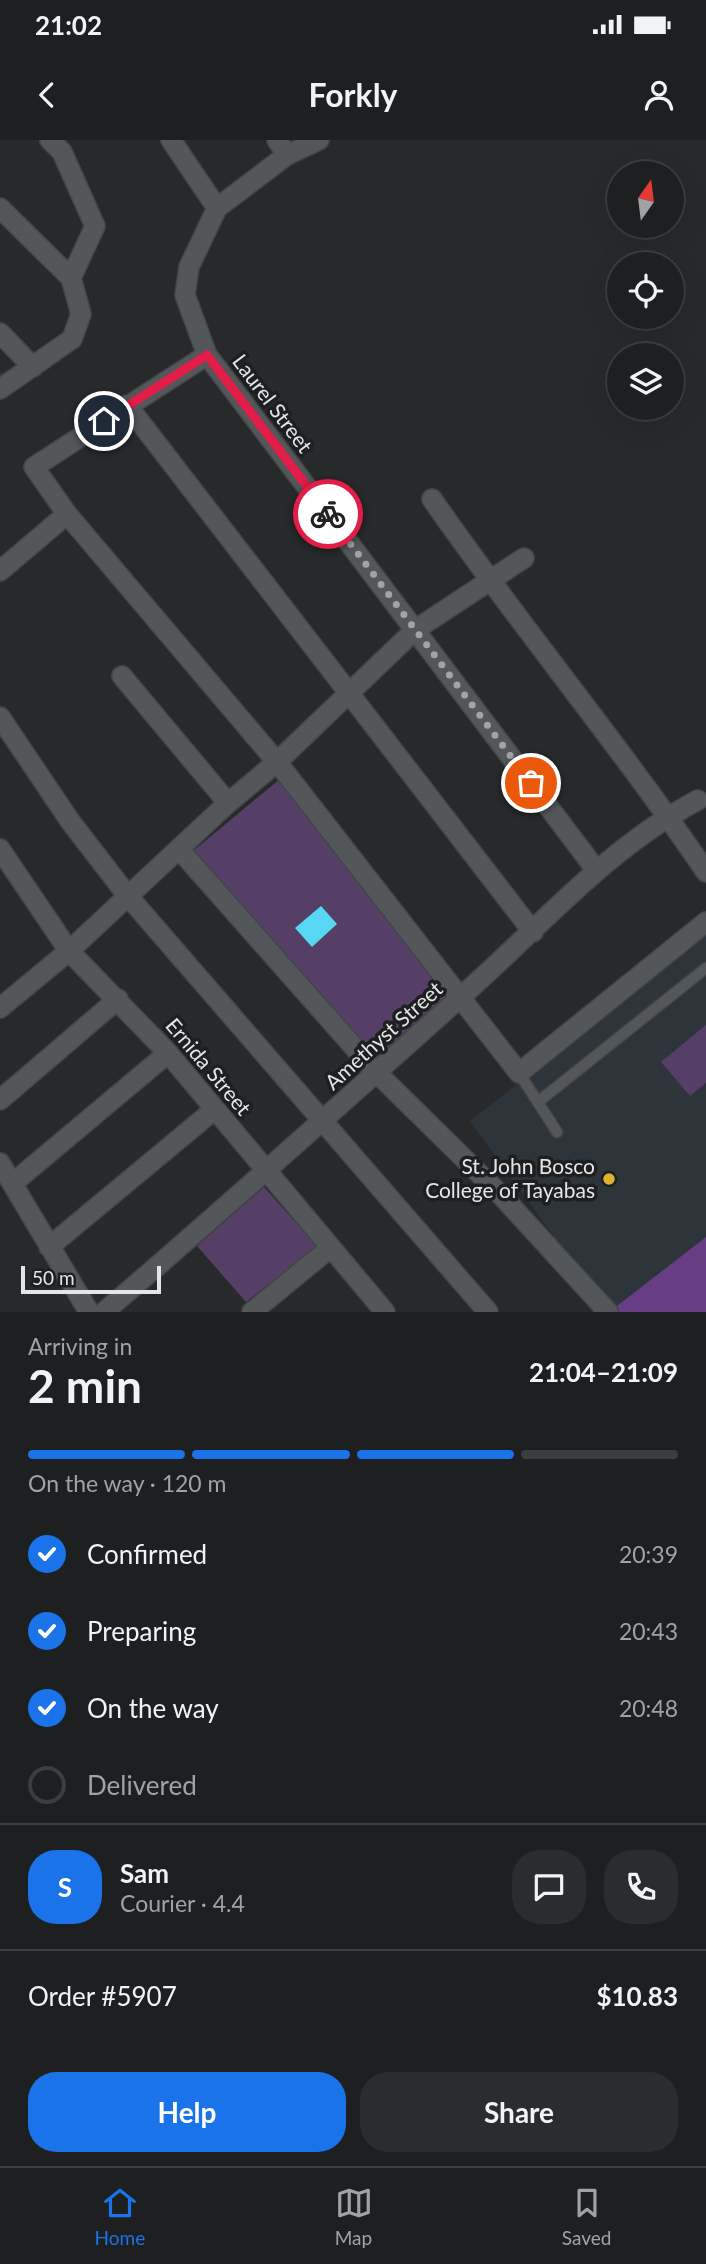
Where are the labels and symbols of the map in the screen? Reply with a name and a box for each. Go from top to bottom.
north arrow [607,161,684,238]
street label: Laurel Street [228,349,319,458]
pin [74,391,134,451]
courier [293,479,363,549]
pin [501,753,561,813]
street label: Amethyst Street [319,975,447,1094]
street label: Ernida Street [161,1012,257,1120]
place label: St. John Bosco College of Tayabas [425,1153,595,1202]
marker: St. John Bosco College of Tayabas [601,1171,617,1187]
scale bar [21,1263,161,1295]

